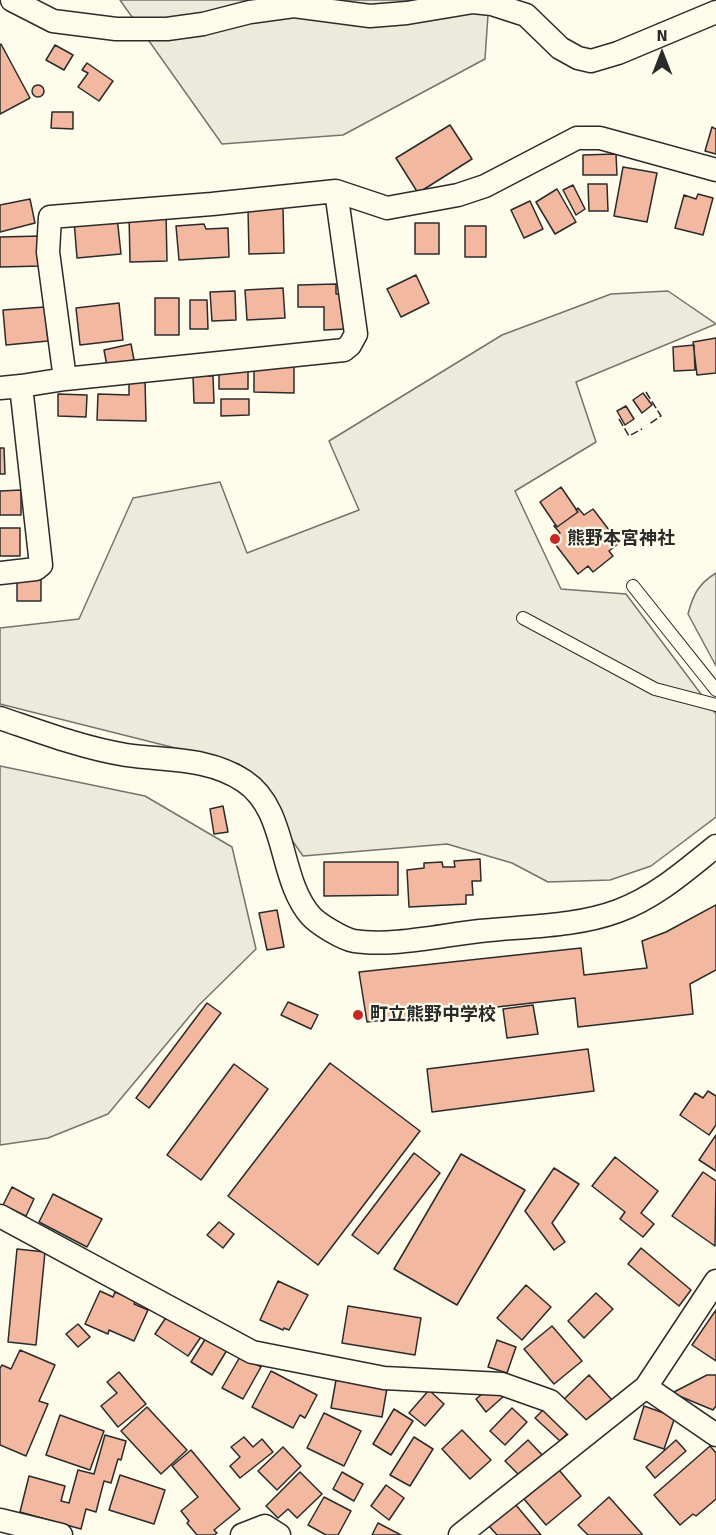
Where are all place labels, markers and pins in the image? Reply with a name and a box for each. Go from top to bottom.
place label: 熊野本宮神社 [567,528,675,550]
marker: 熊野本宮神社 [548,532,562,546]
place label: 町立熊野中学校 [370,1004,496,1026]
marker: 町立熊野中学校 [351,1008,365,1022]

